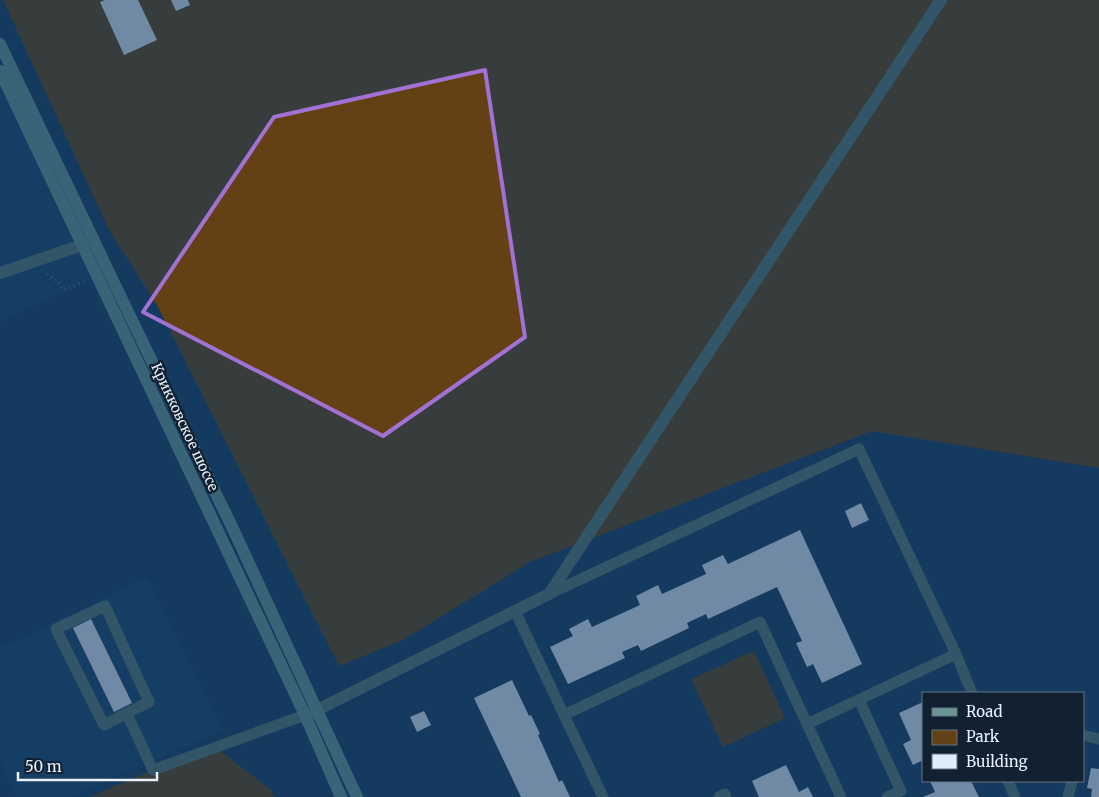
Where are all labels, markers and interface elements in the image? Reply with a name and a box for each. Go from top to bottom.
street label: Крикковское шоссе [147,360,223,494]
legend [922,692,1084,782]
text: Road [966,702,1002,721]
text: Park [966,727,1000,746]
scale bar [18,750,156,782]
text: Building [966,752,1028,771]
text: 50 m [25,757,62,776]

